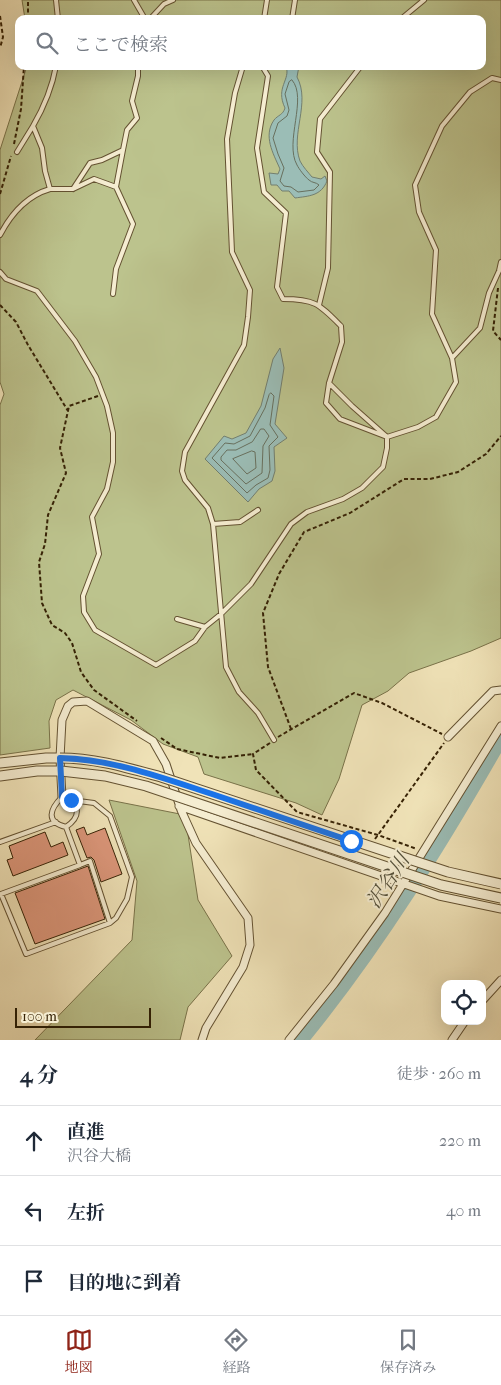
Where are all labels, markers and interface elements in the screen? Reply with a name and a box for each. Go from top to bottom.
search box [15,15,486,70]
icon: search [33,29,61,57]
text: ここで検索 [73,34,168,56]
route end [60,789,83,812]
route start [340,830,363,853]
water label: 沢谷川 [362,848,415,912]
map controls [441,980,486,1025]
button: locate [441,980,486,1025]
scale bar [15,1005,151,1028]
text: 100 m [22,1008,57,1025]
text: 4 分 [20,1063,58,1087]
text: 徒歩 · 260 m [396,1064,481,1083]
text: 直進 [67,1121,105,1143]
icon: ahead [20,1127,48,1155]
text: 220 m [439,1131,481,1150]
text: 沢谷大橋 [67,1146,131,1165]
icon: left [20,1197,48,1225]
text: 40 m [446,1201,481,1220]
text: 左折 [67,1202,105,1224]
icon: arrive [20,1267,48,1295]
text: 目的地に到着 [67,1272,181,1294]
tab: 地図 [65,1326,93,1376]
tab: 経路 [222,1326,250,1376]
tab: 保存済み [380,1326,436,1376]

